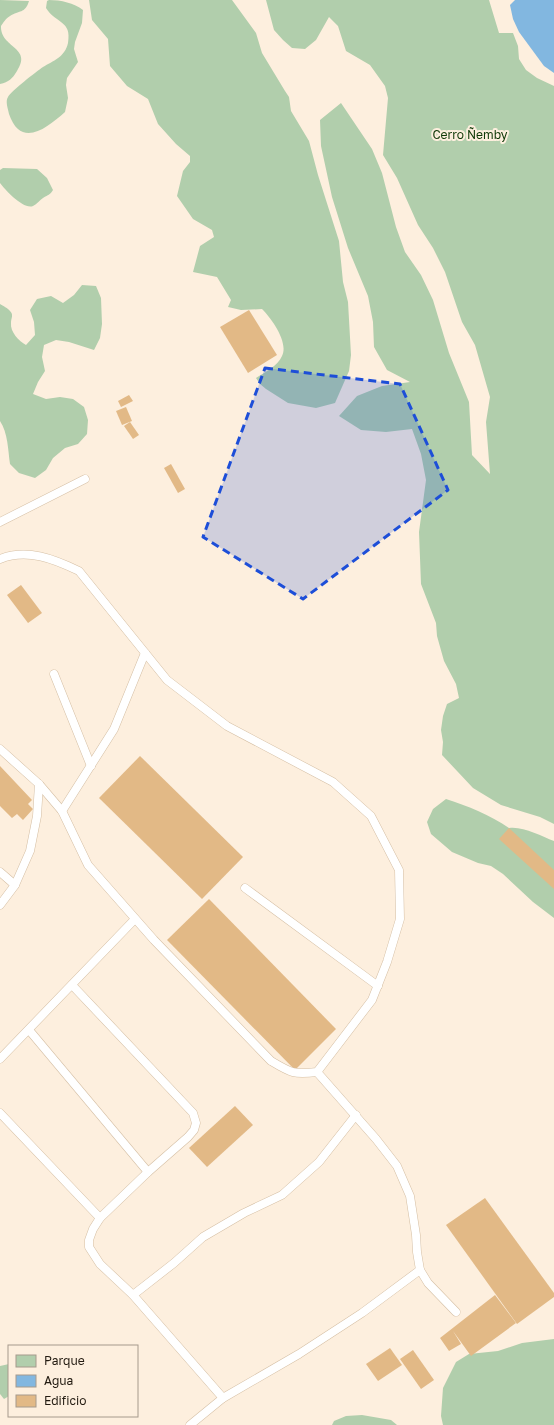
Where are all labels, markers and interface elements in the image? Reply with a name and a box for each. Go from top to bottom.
park label: Cerro Ñemby [432,127,508,142]
legend [8,1345,138,1417]
text: Parque [44,1353,85,1368]
text: Agua [44,1373,73,1388]
text: Edificio [44,1393,86,1408]

